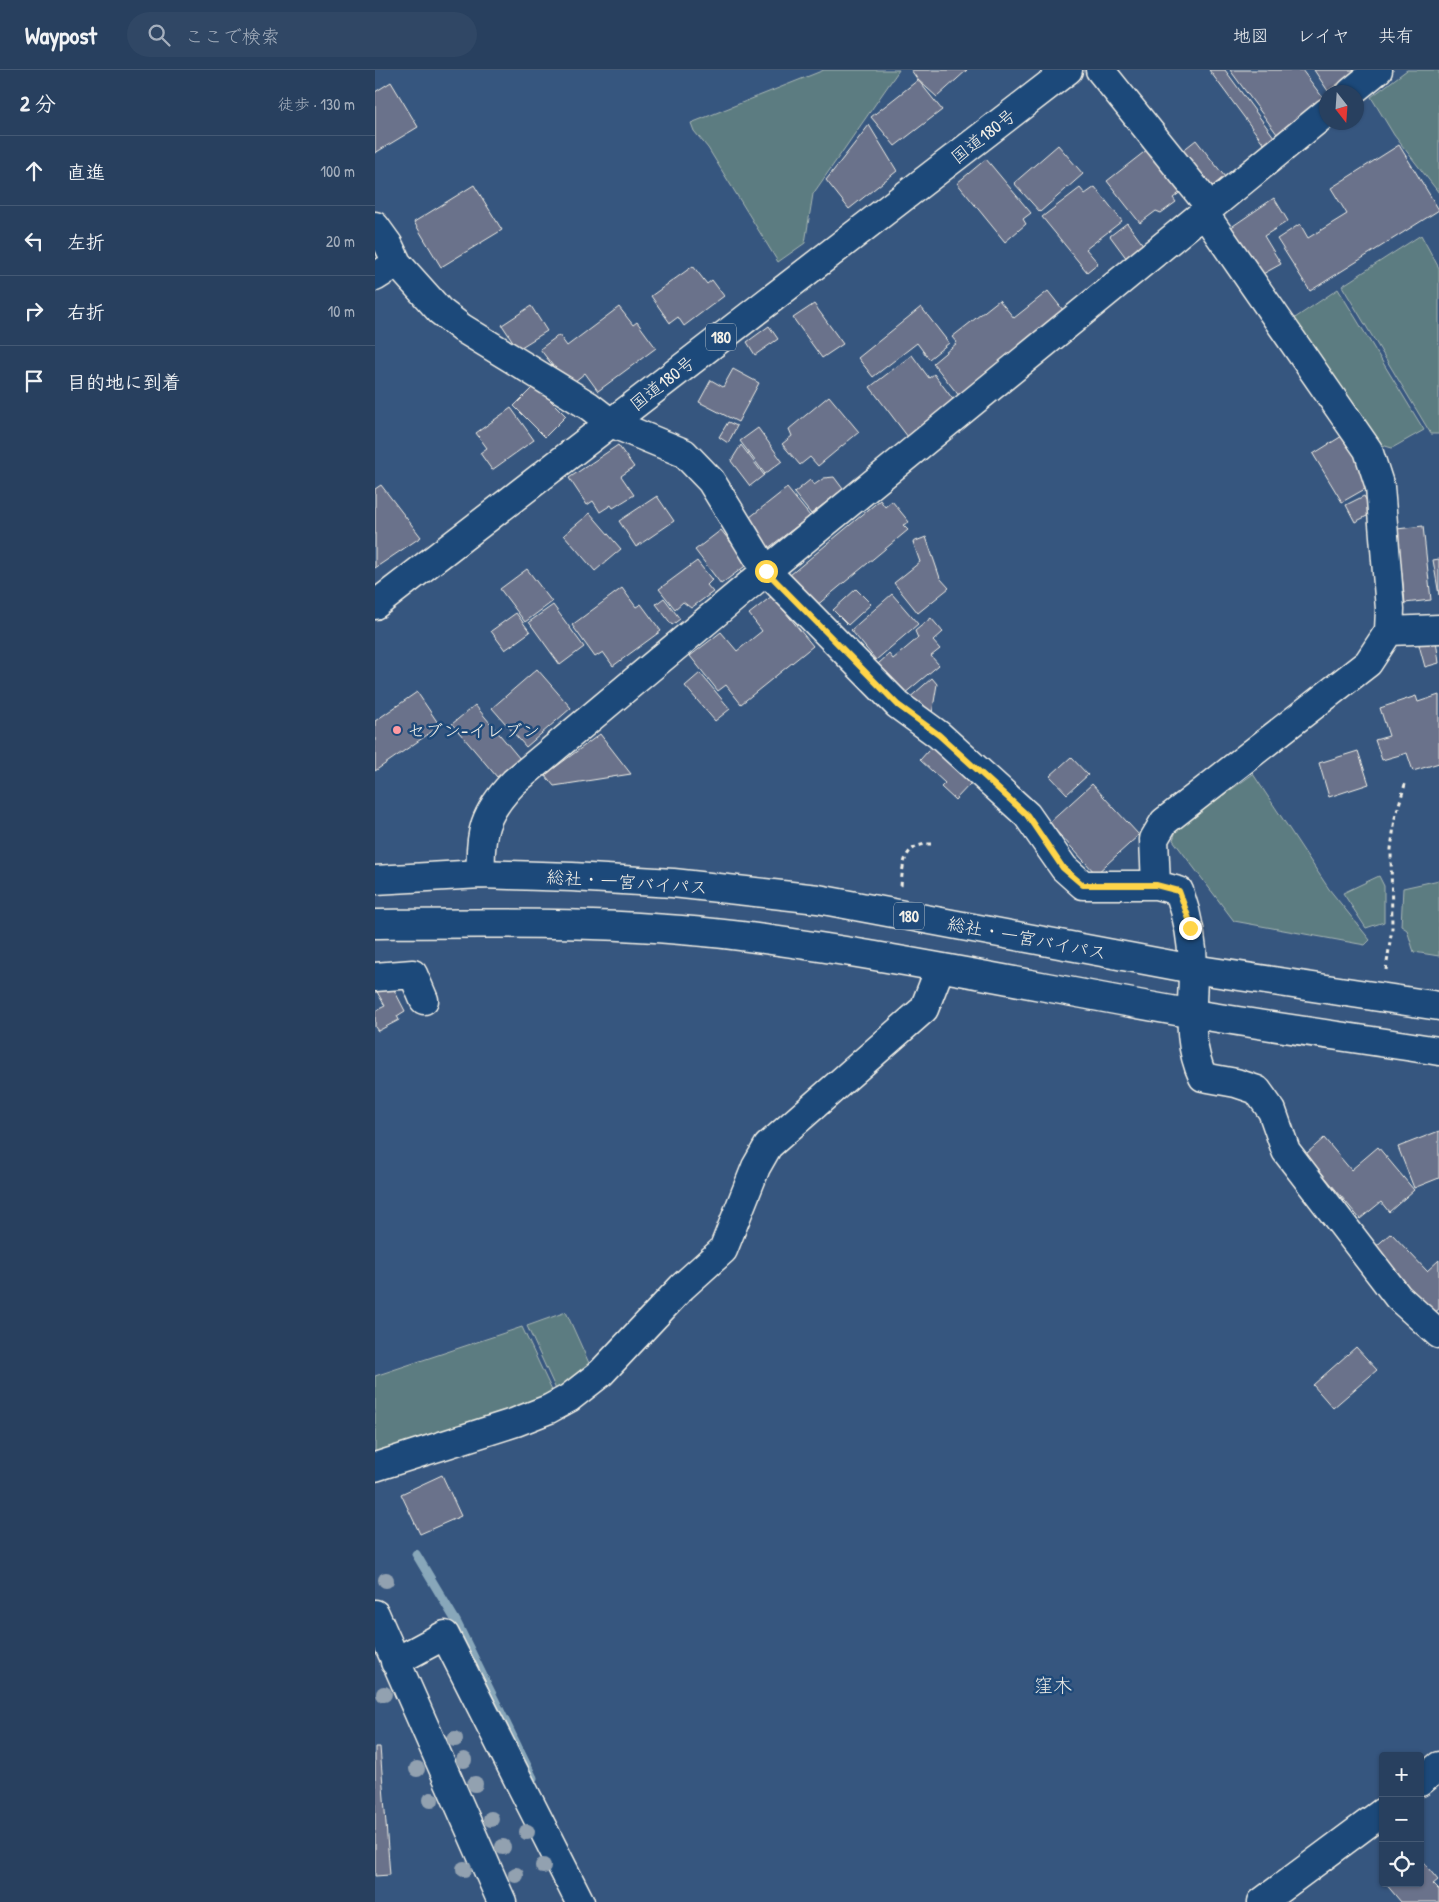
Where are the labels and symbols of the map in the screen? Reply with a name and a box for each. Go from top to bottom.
north arrow [1319,85,1364,130]
street label: 国道180号 [945,103,1021,169]
road number: 180 [706,323,736,350]
street label: 国道180号 [624,350,700,416]
route start [755,560,778,583]
place label: セブン-イレブン [407,718,540,743]
marker: セブン-イレブン [391,724,403,736]
street label: 総社・一宮バイパス [546,864,708,900]
road number: 180 [894,902,924,929]
street label: 総社・一宮バイパス [945,910,1109,966]
route end [1179,917,1202,940]
district label: 窪木 [1034,1672,1072,1698]

